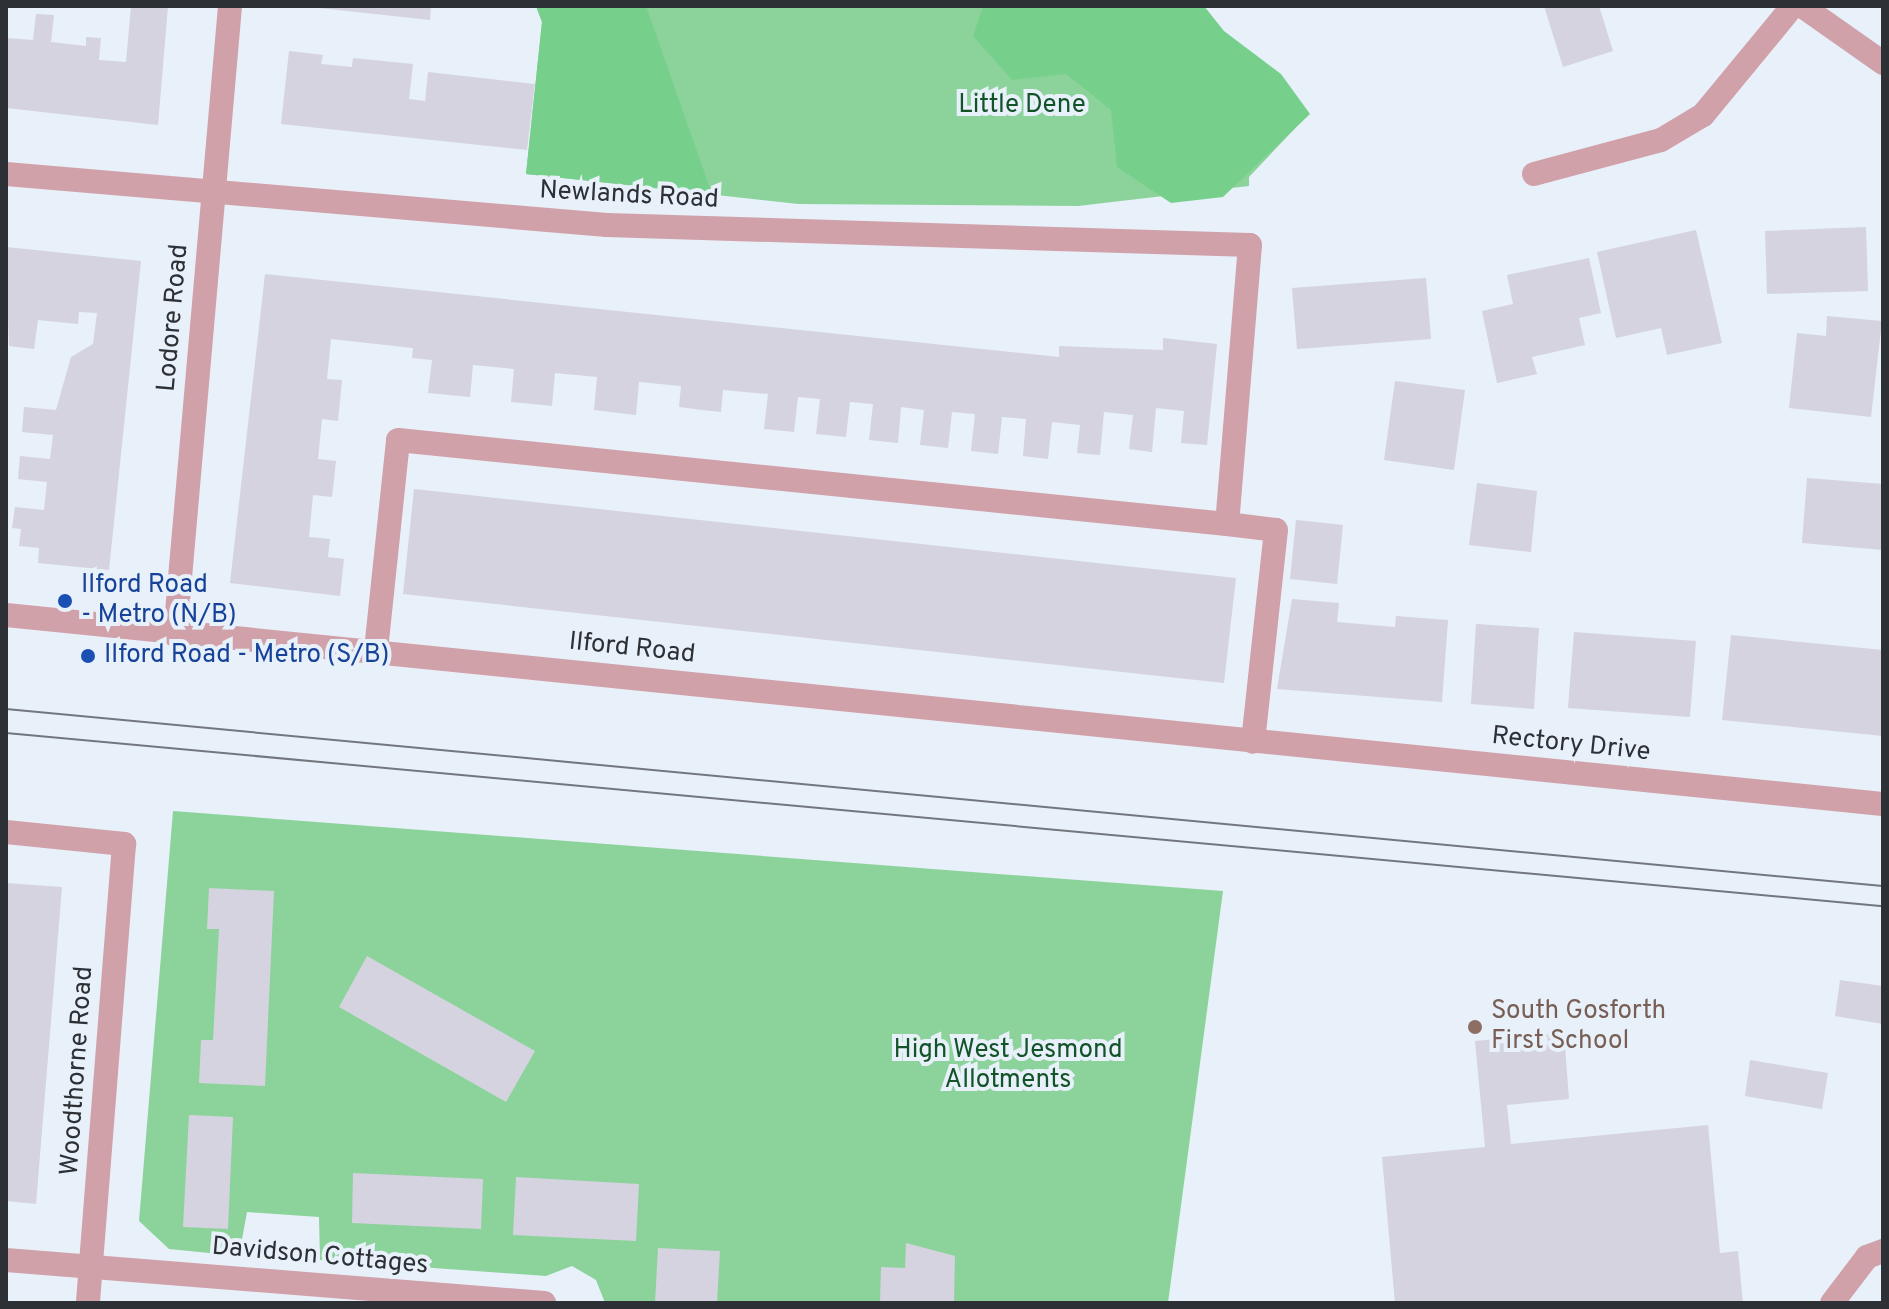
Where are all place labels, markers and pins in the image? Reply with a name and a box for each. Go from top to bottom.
place label: Ilford Road - Metro (N/B) [81,570,237,632]
marker: Ilford Road - Metro (N/B) [56,592,74,610]
place label: Ilford Road - Metro (S/B) [104,640,389,672]
marker: Ilford Road - Metro (S/B) [79,647,97,665]
place label: South Gosforth First School [1491,996,1666,1058]
marker: South Gosforth First School [1466,1018,1484,1036]

